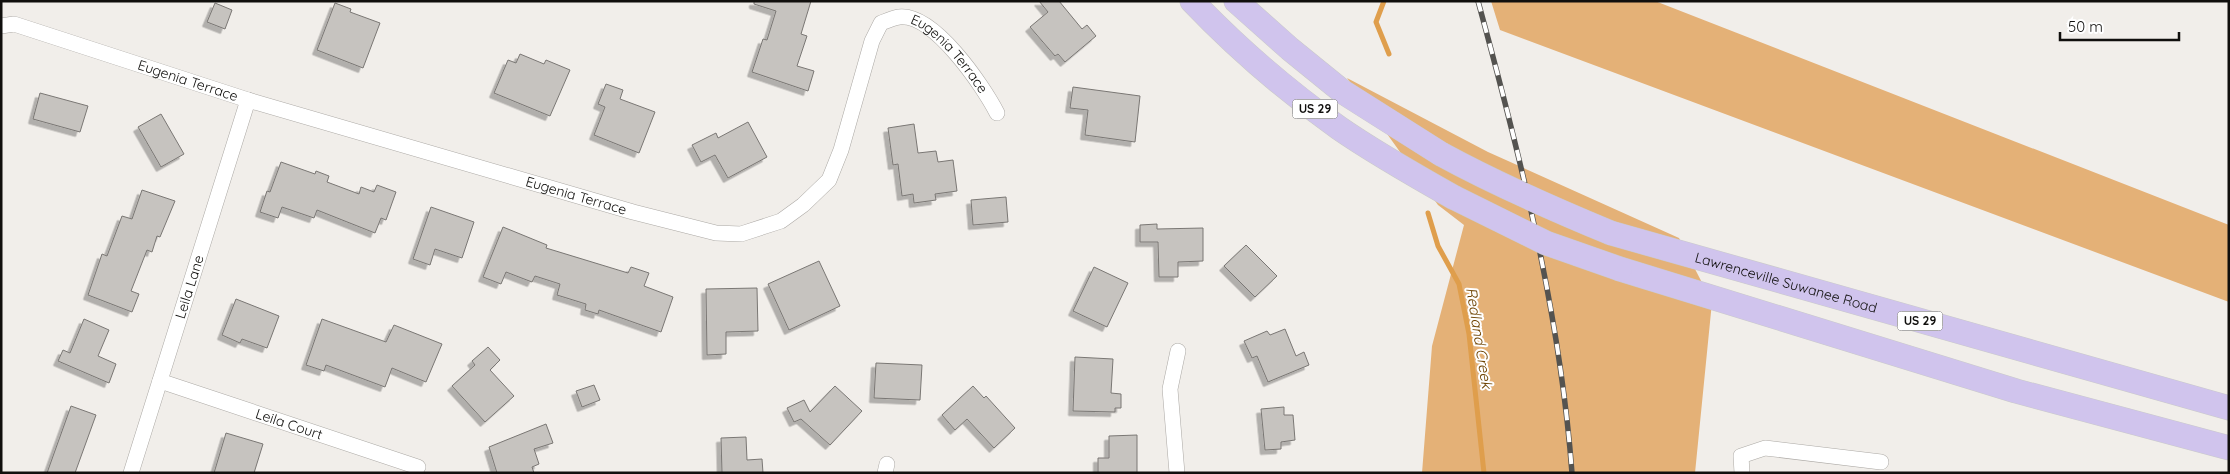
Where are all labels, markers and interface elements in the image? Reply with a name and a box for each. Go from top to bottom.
street label: Eugenia Terrace [908,10,992,97]
scale bar [2060,10,2179,42]
text: 50 m [2068,17,2103,36]
street label: Eugenia Terrace [135,56,240,105]
road number: US 29 [1292,100,1338,118]
street label: Eugenia Terrace [524,172,629,219]
street label: Lawrenceville Suwanee Road [1693,248,1879,317]
street label: Leila Lane [171,253,208,321]
water label: Redland Creek [1462,286,1497,392]
road number: US 29 [1898,312,1942,331]
street label: Leila Court [253,404,325,444]

